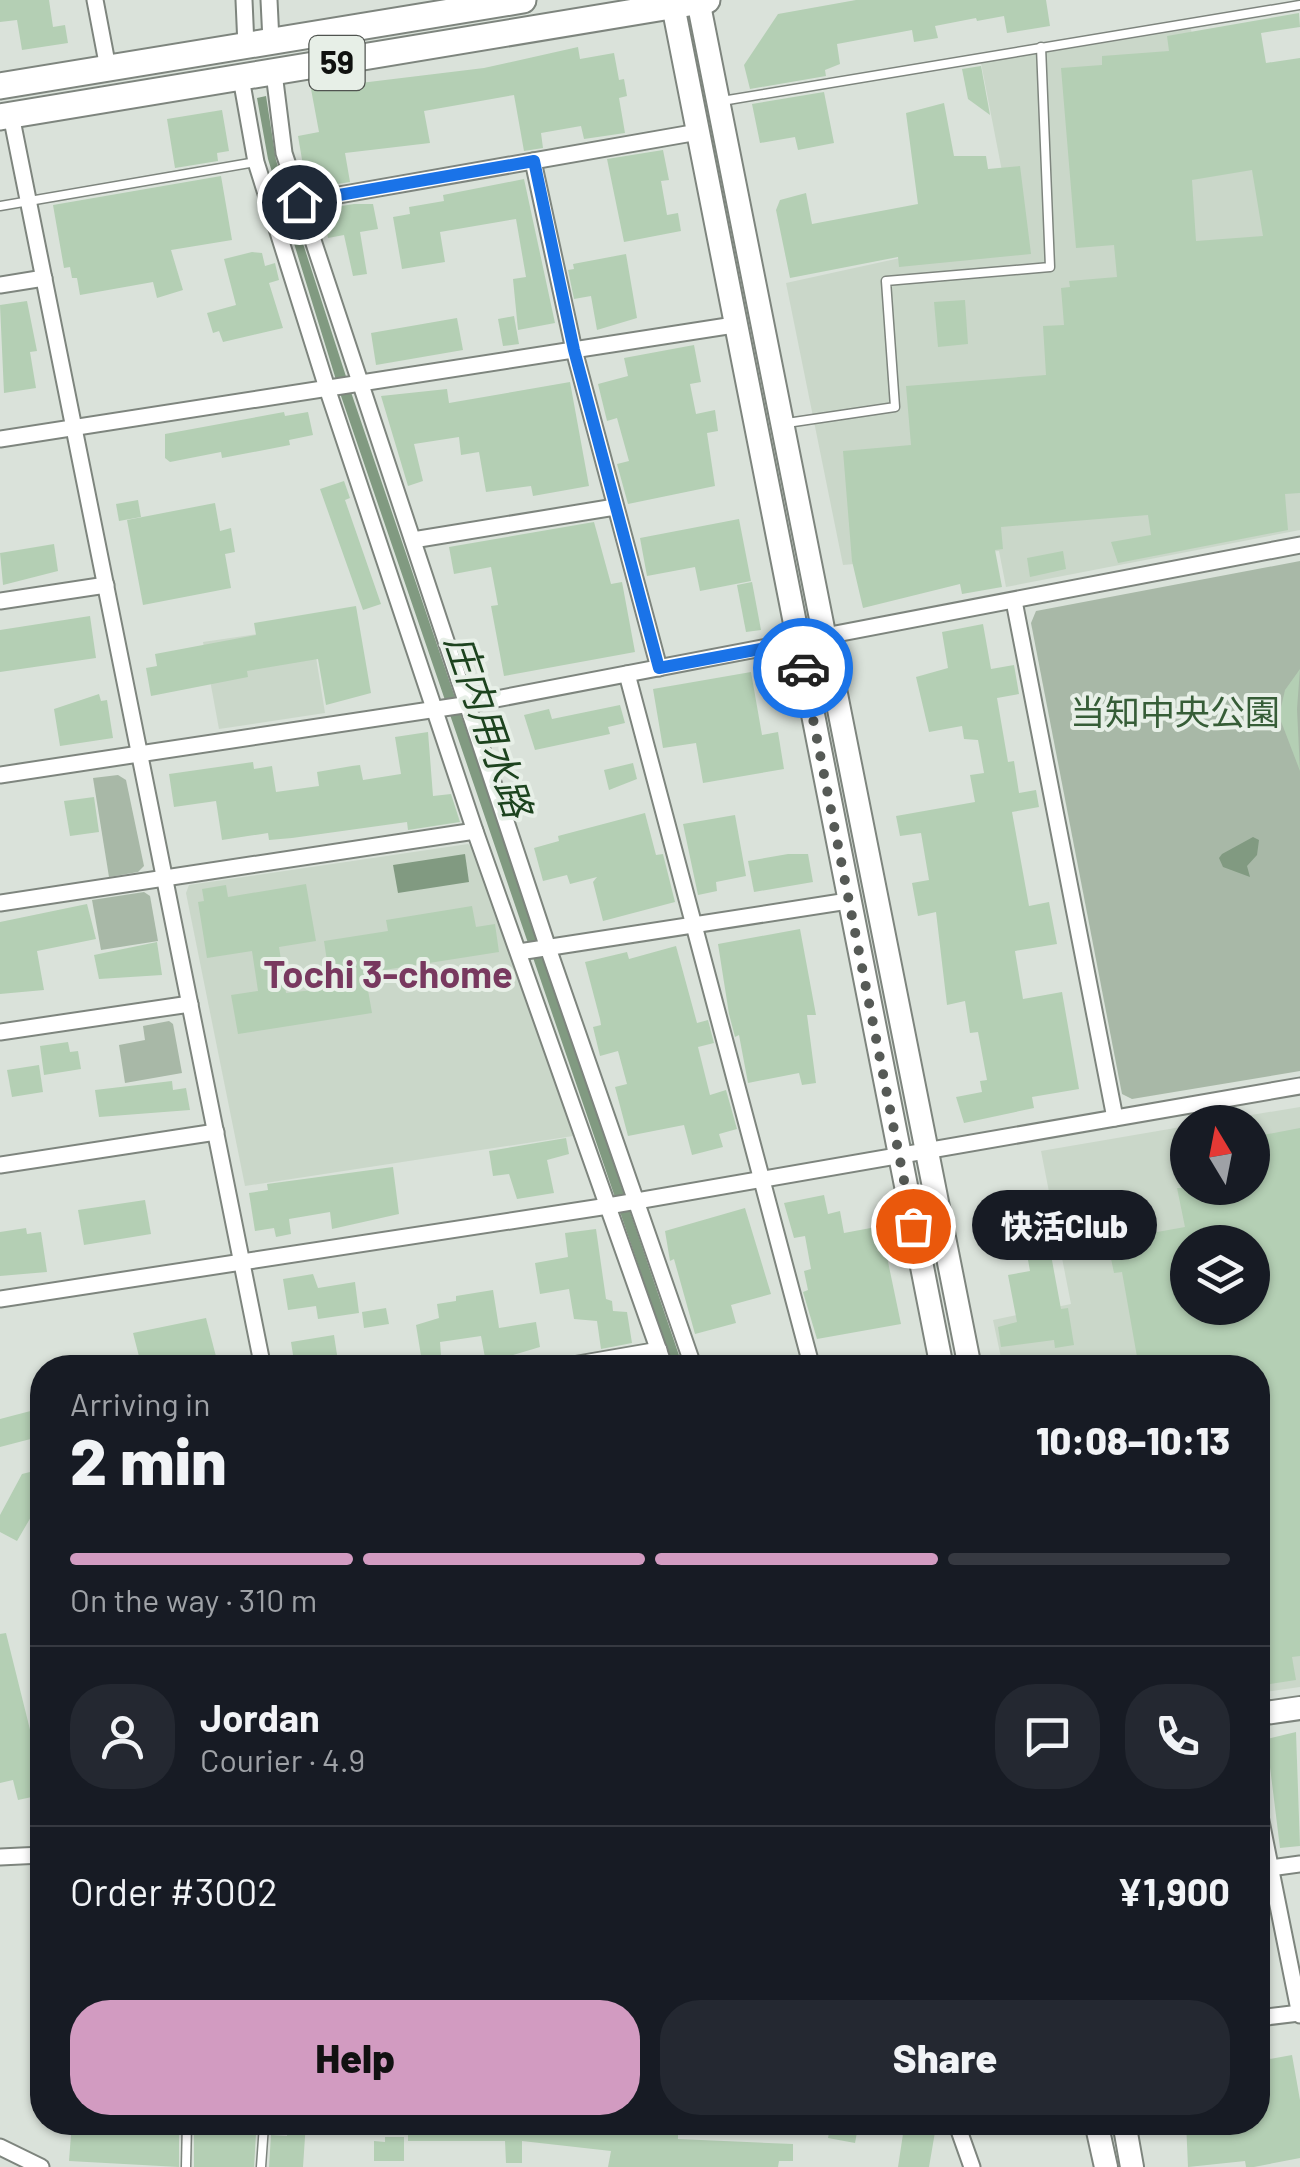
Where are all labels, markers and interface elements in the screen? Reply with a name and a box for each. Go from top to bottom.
road number: 59 [310,36,364,90]
pin [257,160,342,245]
icon: home [272,175,327,230]
courier [753,618,853,718]
water label: 庄内用水路 [437,628,544,825]
icon: car [776,641,831,696]
park label: 当知中央公園 [1070,690,1280,732]
district label: Tochi 3-chome [263,950,513,996]
north arrow [1170,1105,1270,1205]
map controls [1170,1105,1270,1325]
pin [871,1184,956,1269]
callout: 快活Club [973,1191,1158,1261]
icon: bag [886,1199,941,1254]
text: 快活Club [1001,1206,1128,1244]
button: layers [1170,1225,1270,1325]
text: Arriving in [70,1384,210,1422]
text: 10:08–10:13 [1036,1417,1230,1463]
text: 2 min [70,1420,227,1498]
text: On the way · 310 m [70,1580,317,1618]
button: person [70,1684,175,1789]
button: chat [995,1684,1100,1789]
button: phone [1125,1684,1230,1789]
text: Jordan [200,1694,320,1740]
text: Courier · 4.9 [200,1740,365,1778]
text: Order #3002 [70,1868,278,1914]
text: ¥1,900 [1117,1868,1230,1914]
button: Help [70,2000,640,2115]
button: Share [660,2000,1230,2115]

